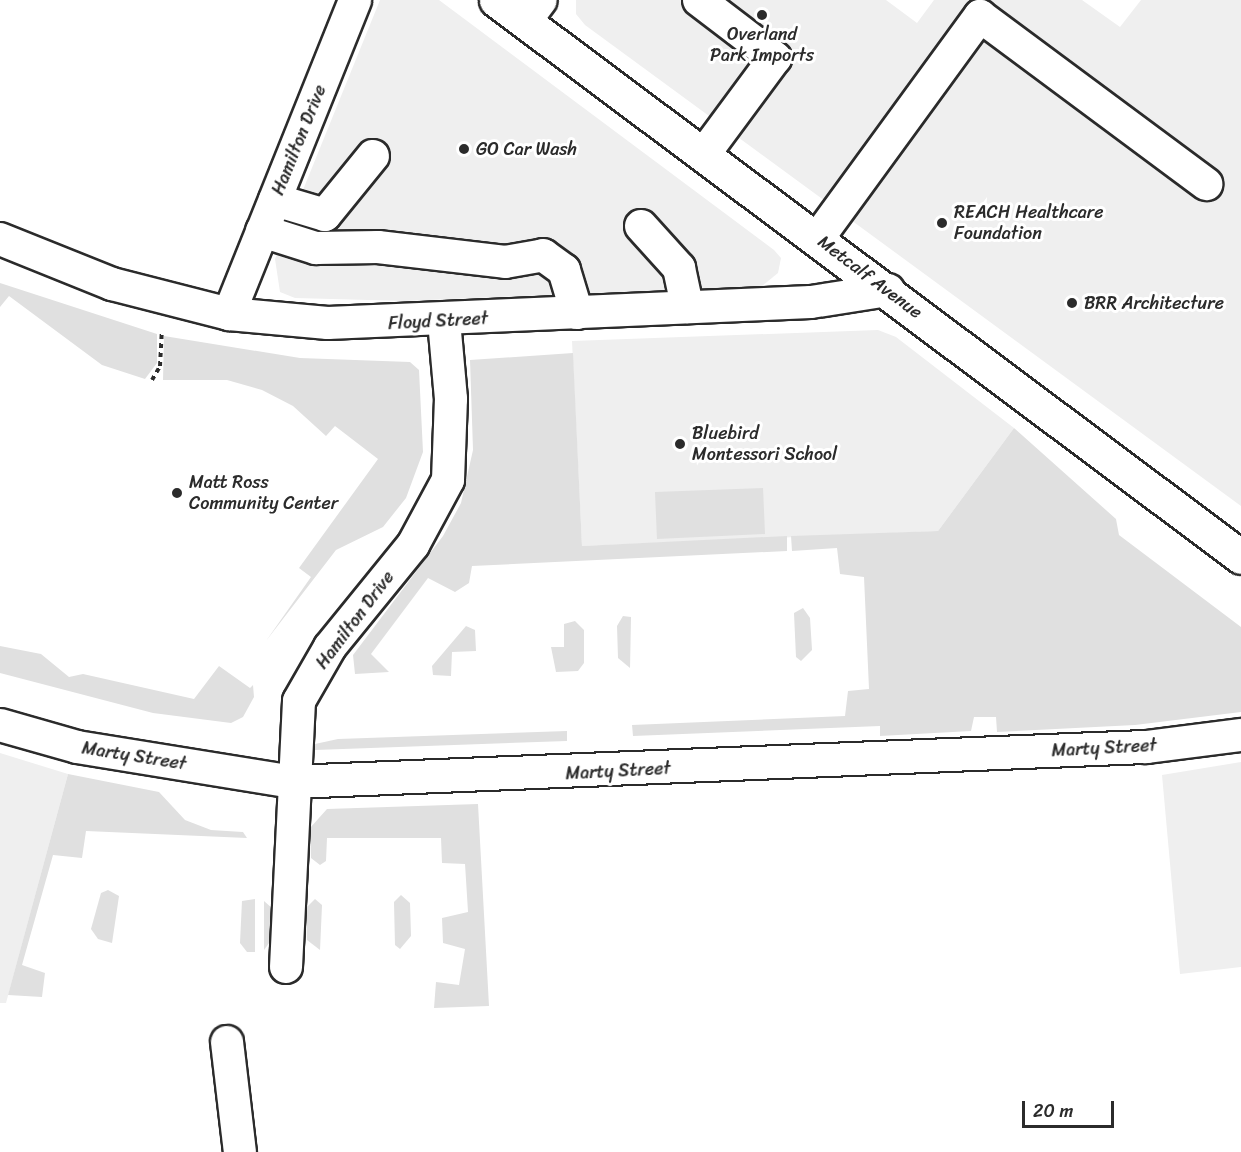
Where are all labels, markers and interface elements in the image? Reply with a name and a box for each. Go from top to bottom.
marker: Overland Park Imports [755,8,769,22]
place label: Overland Park Imports [710,24,814,66]
street label: Hamilton Drive [267,82,331,198]
place label: GO Car Wash [476,138,577,160]
marker: GO Car Wash [457,142,471,156]
place label: REACH Healthcare Foundation [954,202,1103,244]
marker: REACH Healthcare Foundation [935,216,949,230]
street label: Metcalf Avenue [814,231,926,323]
place label: BRR Architecture [1084,292,1224,314]
marker: BRR Architecture [1065,296,1079,310]
street label: Floyd Street [388,308,488,334]
place label: Bluebird Montessori School [692,423,837,466]
marker: Bluebird Montessori School [673,437,687,451]
place label: Matt Ross Community Center [189,472,338,514]
marker: Matt Ross Community Center [170,486,184,500]
street label: Hamilton Drive [311,567,399,673]
street label: Marty Street [1051,734,1157,762]
street label: Marty Street [80,737,188,775]
street label: Marty Street [565,757,671,785]
scale bar [1025,1089,1116,1127]
text: 20 m [1033,1095,1073,1127]

